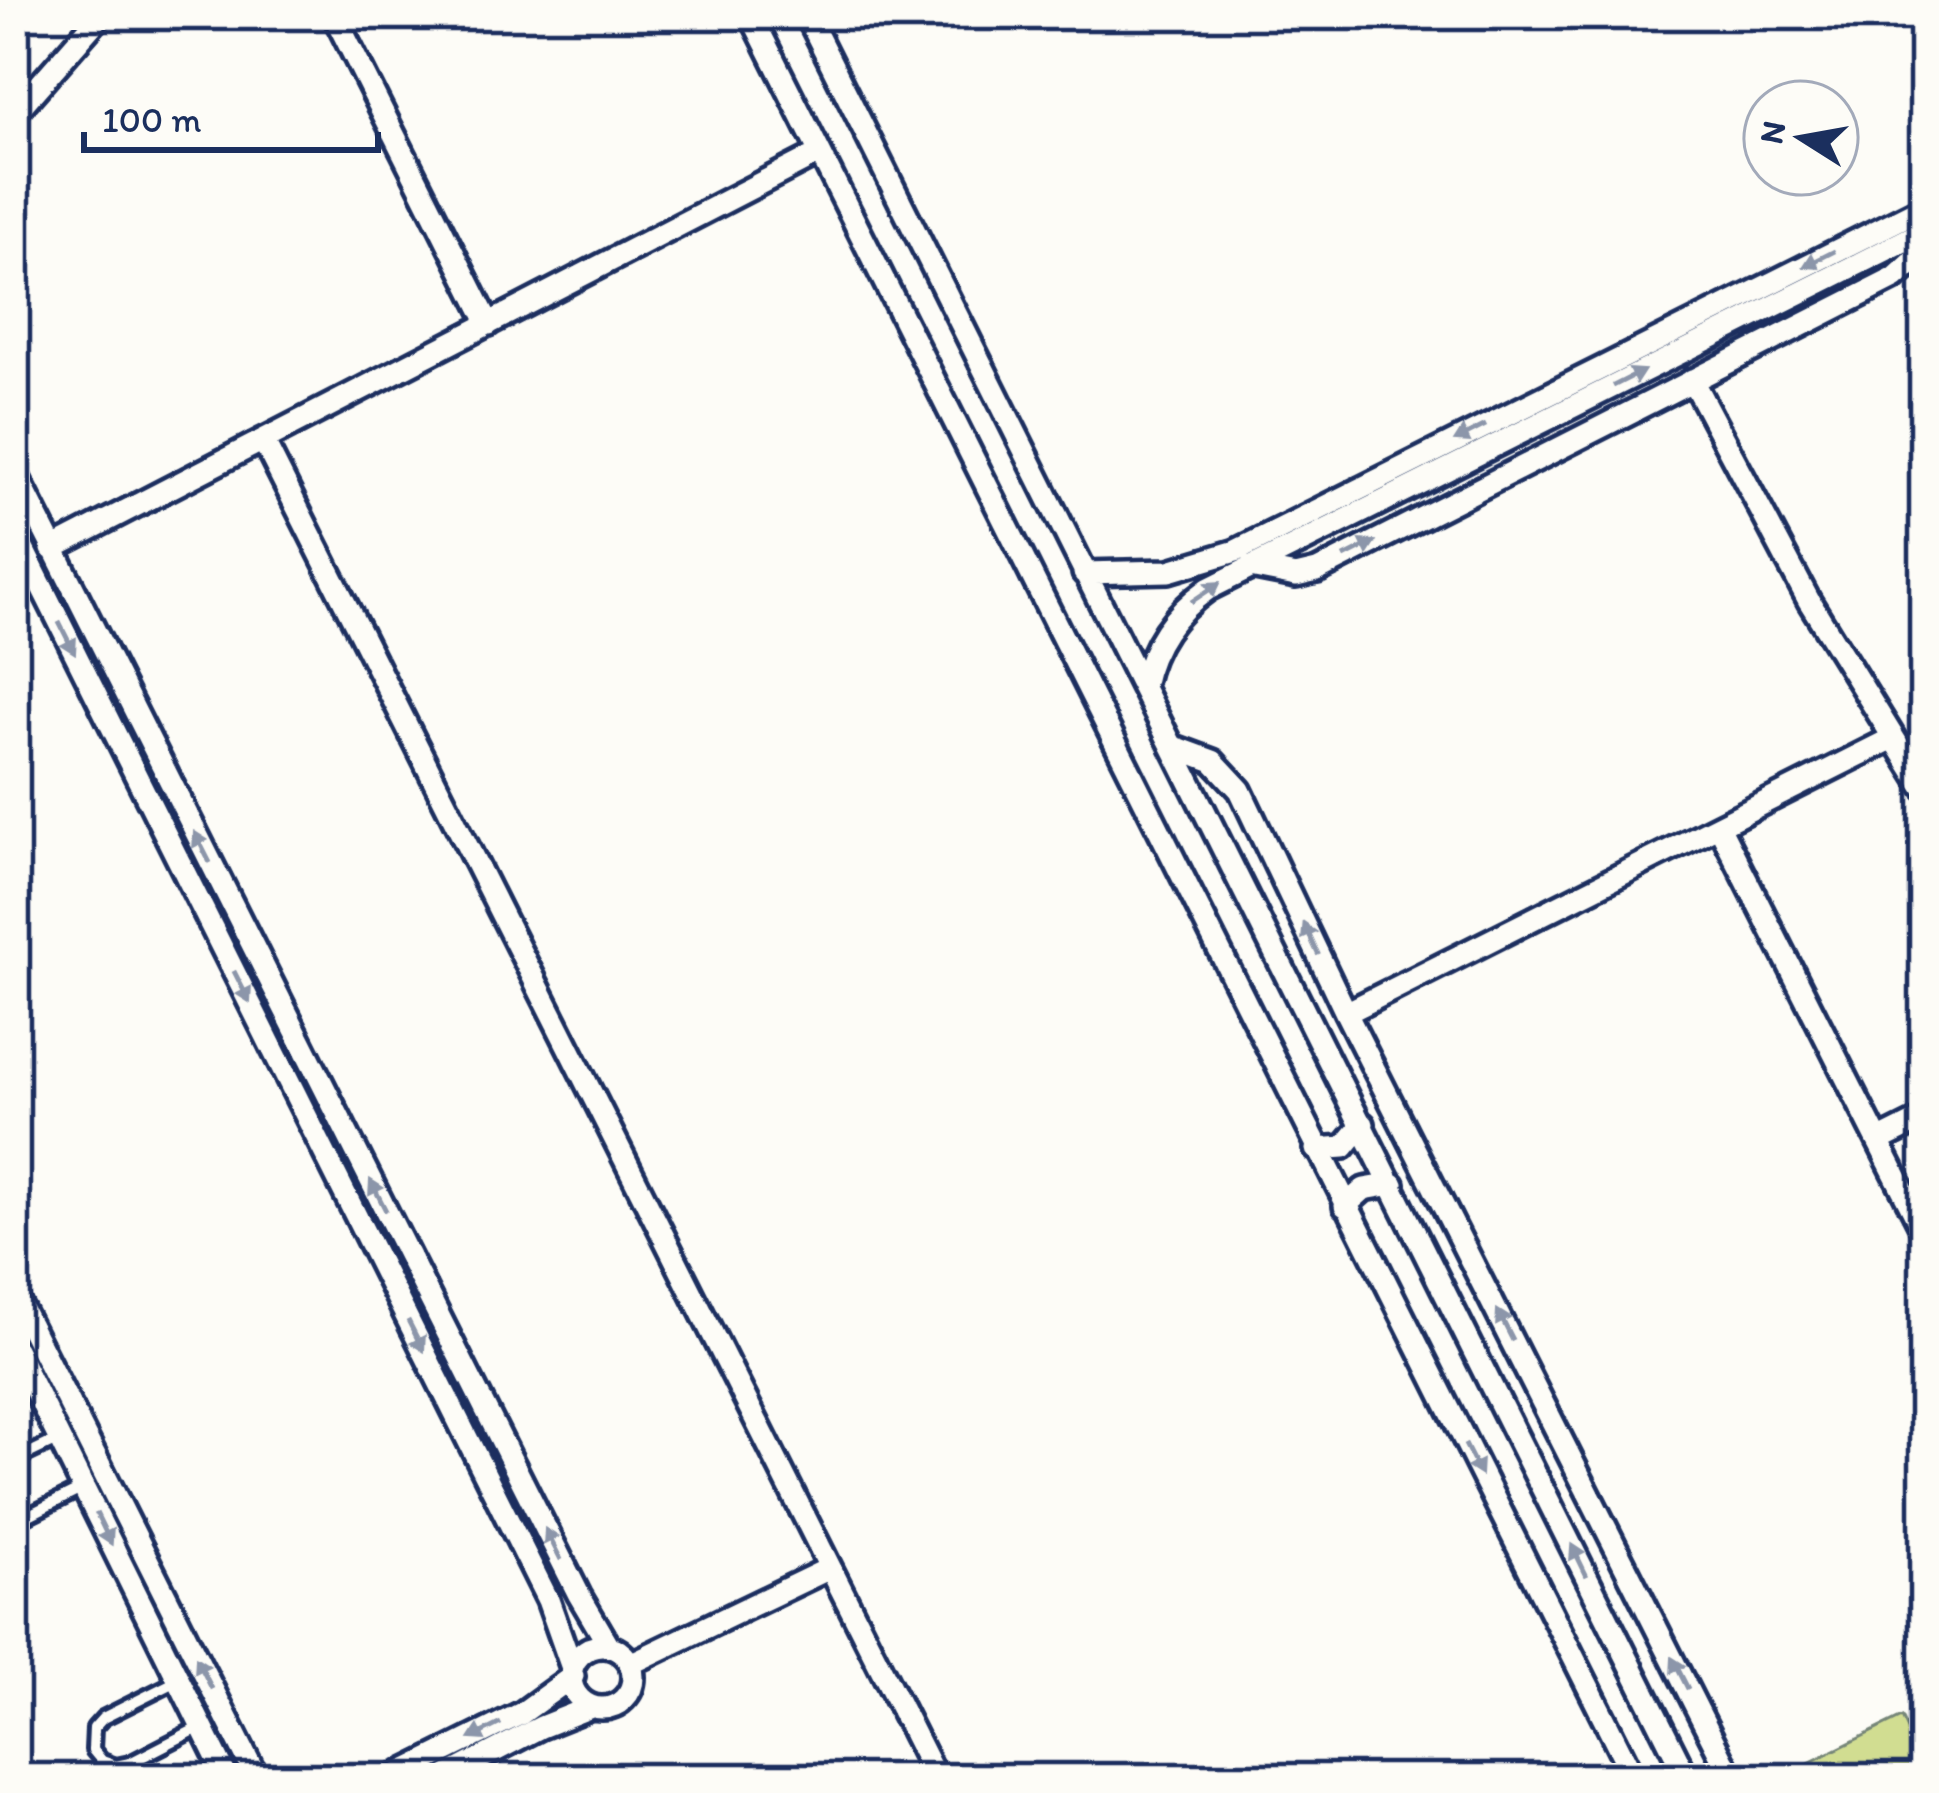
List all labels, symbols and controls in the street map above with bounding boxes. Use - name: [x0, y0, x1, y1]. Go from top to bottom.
- scale bar: [84, 78, 378, 152]
- north arrow: [1741, 78, 1861, 198]
- text: 100 m: [102, 98, 201, 141]
- text: N: [1751, 118, 1793, 147]
- one-way arrow: [1802, 249, 1837, 269]
- one-way arrow: [1612, 368, 1646, 388]
- one-way arrow: [1453, 423, 1488, 443]
- one-way arrow: [1343, 539, 1377, 559]
- one-way arrow: [1190, 581, 1223, 603]
- one-way arrow: [57, 621, 77, 655]
- one-way arrow: [193, 830, 213, 864]
- one-way arrow: [1301, 921, 1321, 956]
- one-way arrow: [231, 970, 251, 1004]
- one-way arrow: [368, 1178, 388, 1213]
- one-way arrow: [1495, 1307, 1515, 1342]
- one-way arrow: [405, 1319, 425, 1353]
- one-way arrow: [1463, 1443, 1483, 1478]
- one-way arrow: [94, 1512, 114, 1547]
- one-way arrow: [544, 1526, 564, 1561]
- one-way arrow: [1570, 1543, 1590, 1577]
- one-way arrow: [195, 1656, 215, 1691]
- one-way arrow: [1670, 1656, 1690, 1691]
- one-way arrow: [467, 1721, 502, 1741]

